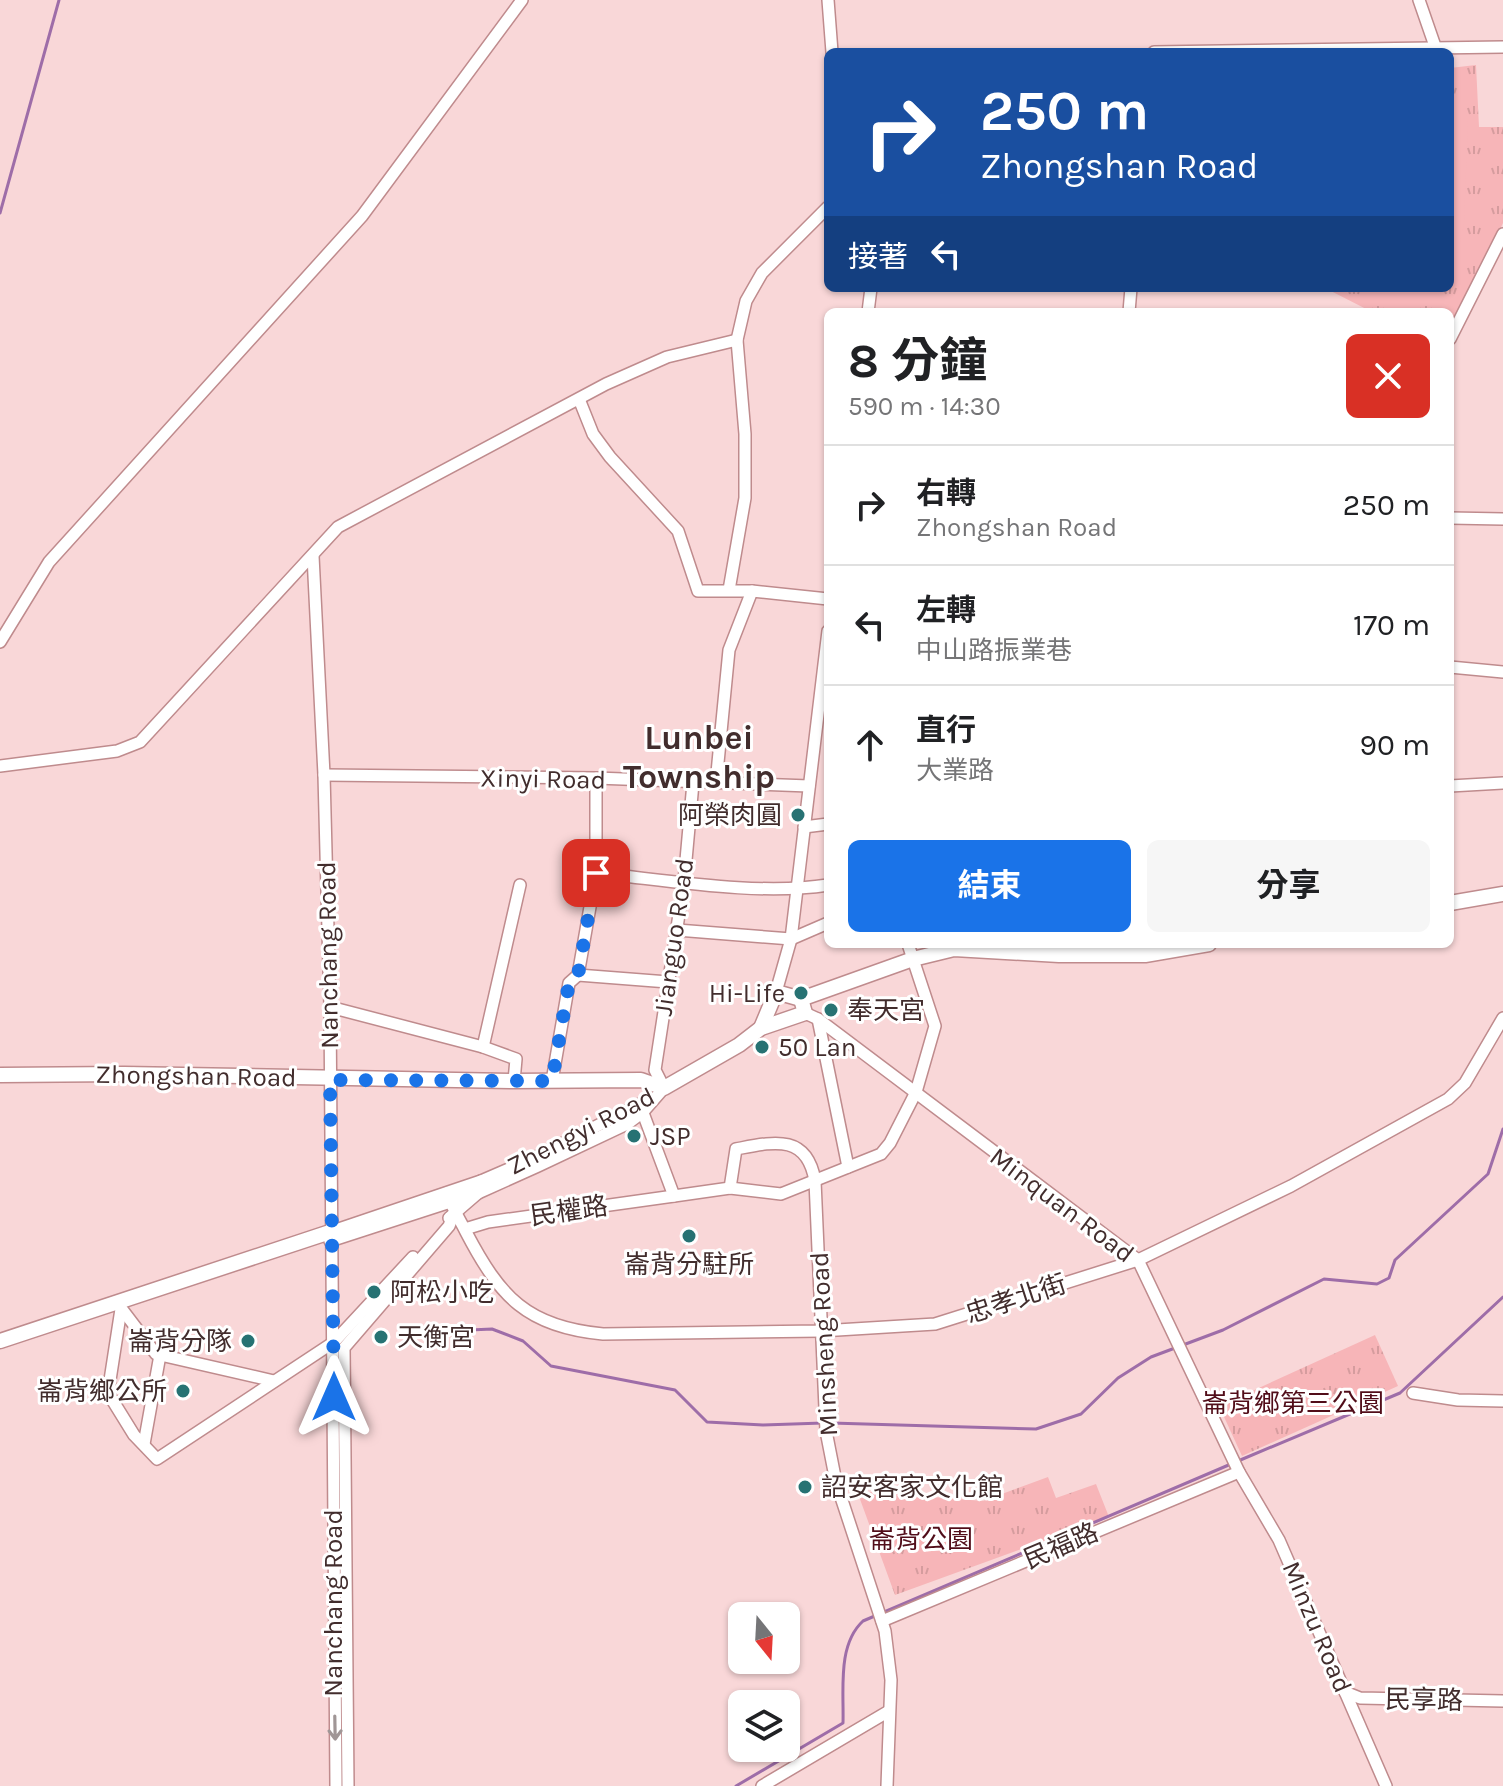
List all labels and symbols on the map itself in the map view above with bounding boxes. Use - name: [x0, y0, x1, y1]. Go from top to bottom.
- district label: Lunbei Township: [623, 718, 775, 797]
- street label: Xinyi Road: [480, 762, 606, 796]
- place label: 阿榮肉圓: [678, 800, 782, 831]
- marker: 阿榮肉圓: [789, 806, 807, 824]
- pin: [562, 839, 630, 907]
- street label: Jianguo Road: [648, 856, 700, 1018]
- street label: Nanchang Road: [311, 861, 345, 1049]
- place label: Hi-Life: [709, 978, 785, 1009]
- marker: Hi-Life: [792, 984, 810, 1002]
- place label: 奉天宮: [847, 995, 925, 1026]
- marker: 奉天宮: [822, 1001, 840, 1019]
- place label: 50 Lan: [778, 1032, 856, 1063]
- marker: 50 Lan: [753, 1038, 771, 1056]
- street label: Zhongshan Road: [95, 1059, 297, 1093]
- street label: Zhengyi Road: [502, 1081, 660, 1181]
- place label: JSP: [650, 1121, 691, 1152]
- marker: JSP: [625, 1127, 643, 1145]
- street label: Minquan Road: [984, 1141, 1140, 1269]
- street label: 民權路: [528, 1190, 610, 1232]
- marker: 崙背分駐所: [680, 1227, 698, 1245]
- place label: 崙背分駐所: [624, 1249, 754, 1280]
- street label: Minsheng Road: [804, 1251, 844, 1437]
- street label: 忠孝北街: [962, 1268, 1070, 1330]
- place label: 阿松小吃: [390, 1277, 494, 1308]
- marker: 阿松小吃: [365, 1283, 383, 1301]
- place label: 天衡宮: [397, 1322, 475, 1353]
- place label: 崙背分隊: [128, 1326, 232, 1357]
- marker: 天衡宮: [372, 1328, 390, 1346]
- marker: 崙背分隊: [239, 1332, 257, 1350]
- position arrow: [292, 1355, 376, 1439]
- place label: 崙背鄉公所: [37, 1376, 167, 1407]
- marker: 崙背鄉公所: [174, 1382, 192, 1400]
- park label: 崙背鄉第三公園: [1202, 1388, 1384, 1419]
- place label: 詔安客家文化館: [821, 1472, 1003, 1503]
- marker: 詔安客家文化館: [796, 1478, 814, 1496]
- street label: Nanchang Road: [318, 1509, 349, 1697]
- street label: 民福路: [1019, 1516, 1103, 1576]
- park label: 崙背公園: [869, 1524, 973, 1555]
- street label: Minzu Road: [1275, 1557, 1359, 1697]
- north arrow: [728, 1602, 800, 1674]
- street label: 民享路: [1385, 1684, 1463, 1716]
- one-way arrow: [327, 1714, 342, 1741]

